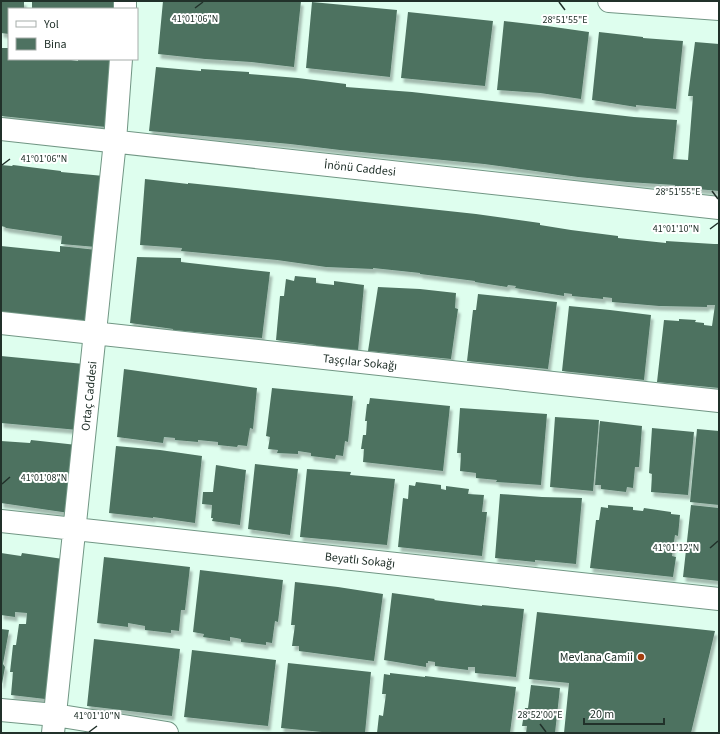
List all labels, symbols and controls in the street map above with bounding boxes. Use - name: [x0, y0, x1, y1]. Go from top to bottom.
- legend: [8, 8, 138, 60]
- text: 41°01'06"N: [172, 12, 218, 26]
- text: 28°51'55"E: [542, 13, 588, 27]
- text: Yol: [43, 16, 59, 33]
- text: Bina: [44, 36, 67, 53]
- text: 41°01'06"N: [21, 152, 67, 166]
- street label: İnönü Caddesi: [323, 156, 397, 181]
- text: 28°51'55"E: [655, 185, 701, 199]
- text: 41°01'10"N: [653, 222, 699, 236]
- street label: Taşçılar Sokağı: [322, 350, 398, 375]
- street label: Ortaç Caddesi: [77, 360, 102, 432]
- text: 41°01'08"N: [21, 471, 67, 485]
- text: 41°01'12"N: [653, 541, 699, 555]
- street label: Beyatlı Sokağı: [324, 548, 396, 573]
- place label: Mevlana Camii: [560, 649, 633, 666]
- marker: Mevlana Camii: [636, 652, 646, 662]
- scale bar: [584, 700, 664, 726]
- text: 20 m: [590, 706, 614, 723]
- text: 28°52'00"E: [517, 708, 563, 722]
- text: 41°01'10"N: [74, 709, 120, 723]

